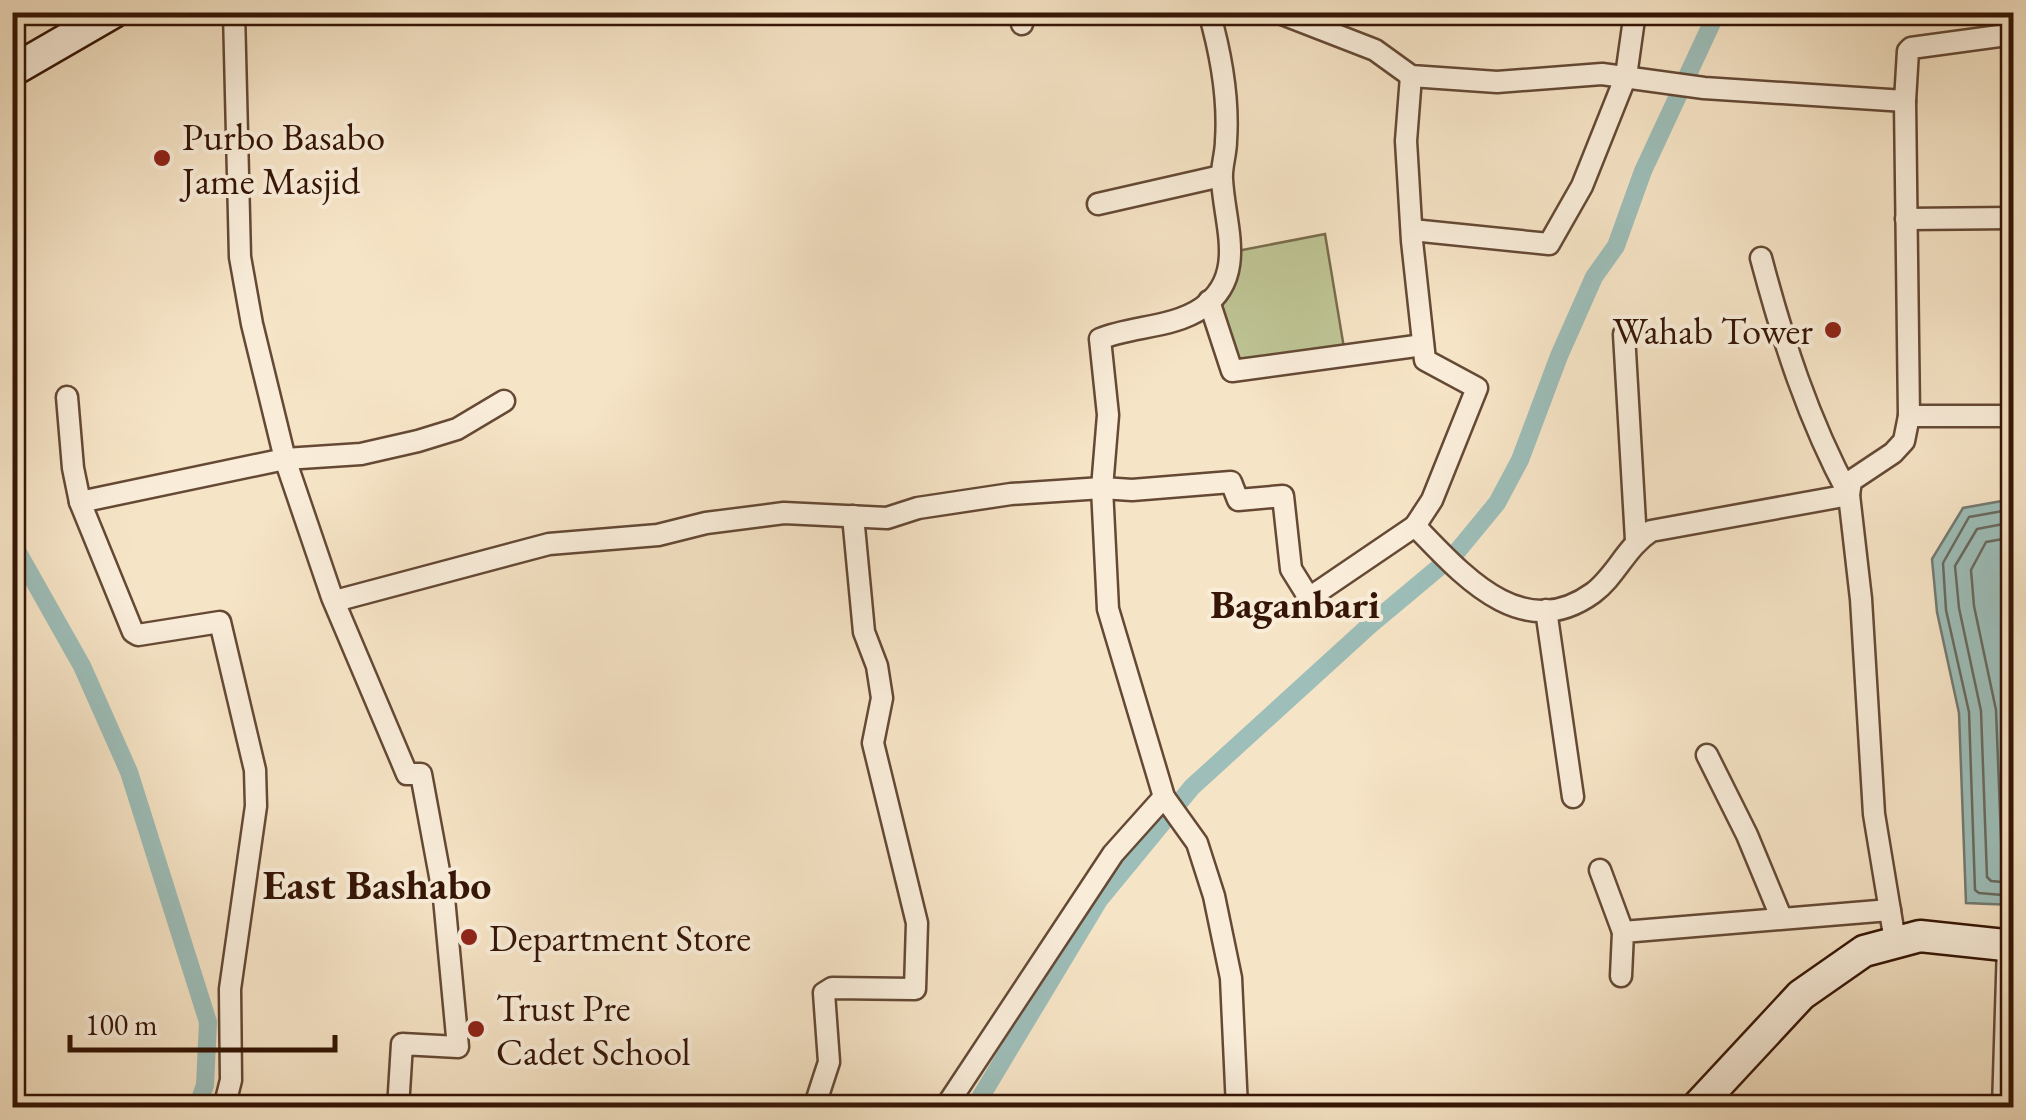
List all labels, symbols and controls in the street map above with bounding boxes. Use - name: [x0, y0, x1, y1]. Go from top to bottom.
- place label: Purbo Basabo Jame Masjid: [179, 112, 385, 205]
- marker: Purbo Basabo Jame Masjid: [151, 147, 173, 169]
- place label: Wahab Tower: [1613, 306, 1813, 355]
- marker: Wahab Tower: [1822, 319, 1844, 341]
- district label: Baganbari: [1210, 578, 1380, 630]
- district label: East Bashabo: [263, 857, 491, 912]
- place label: Department Store: [489, 913, 751, 962]
- marker: Department Store: [458, 926, 480, 948]
- place label: Trust Pre Cadet School: [496, 983, 691, 1076]
- scale bar: [70, 990, 335, 1052]
- text: 100 m: [85, 1005, 158, 1044]
- marker: Trust Pre Cadet School: [465, 1018, 487, 1040]

